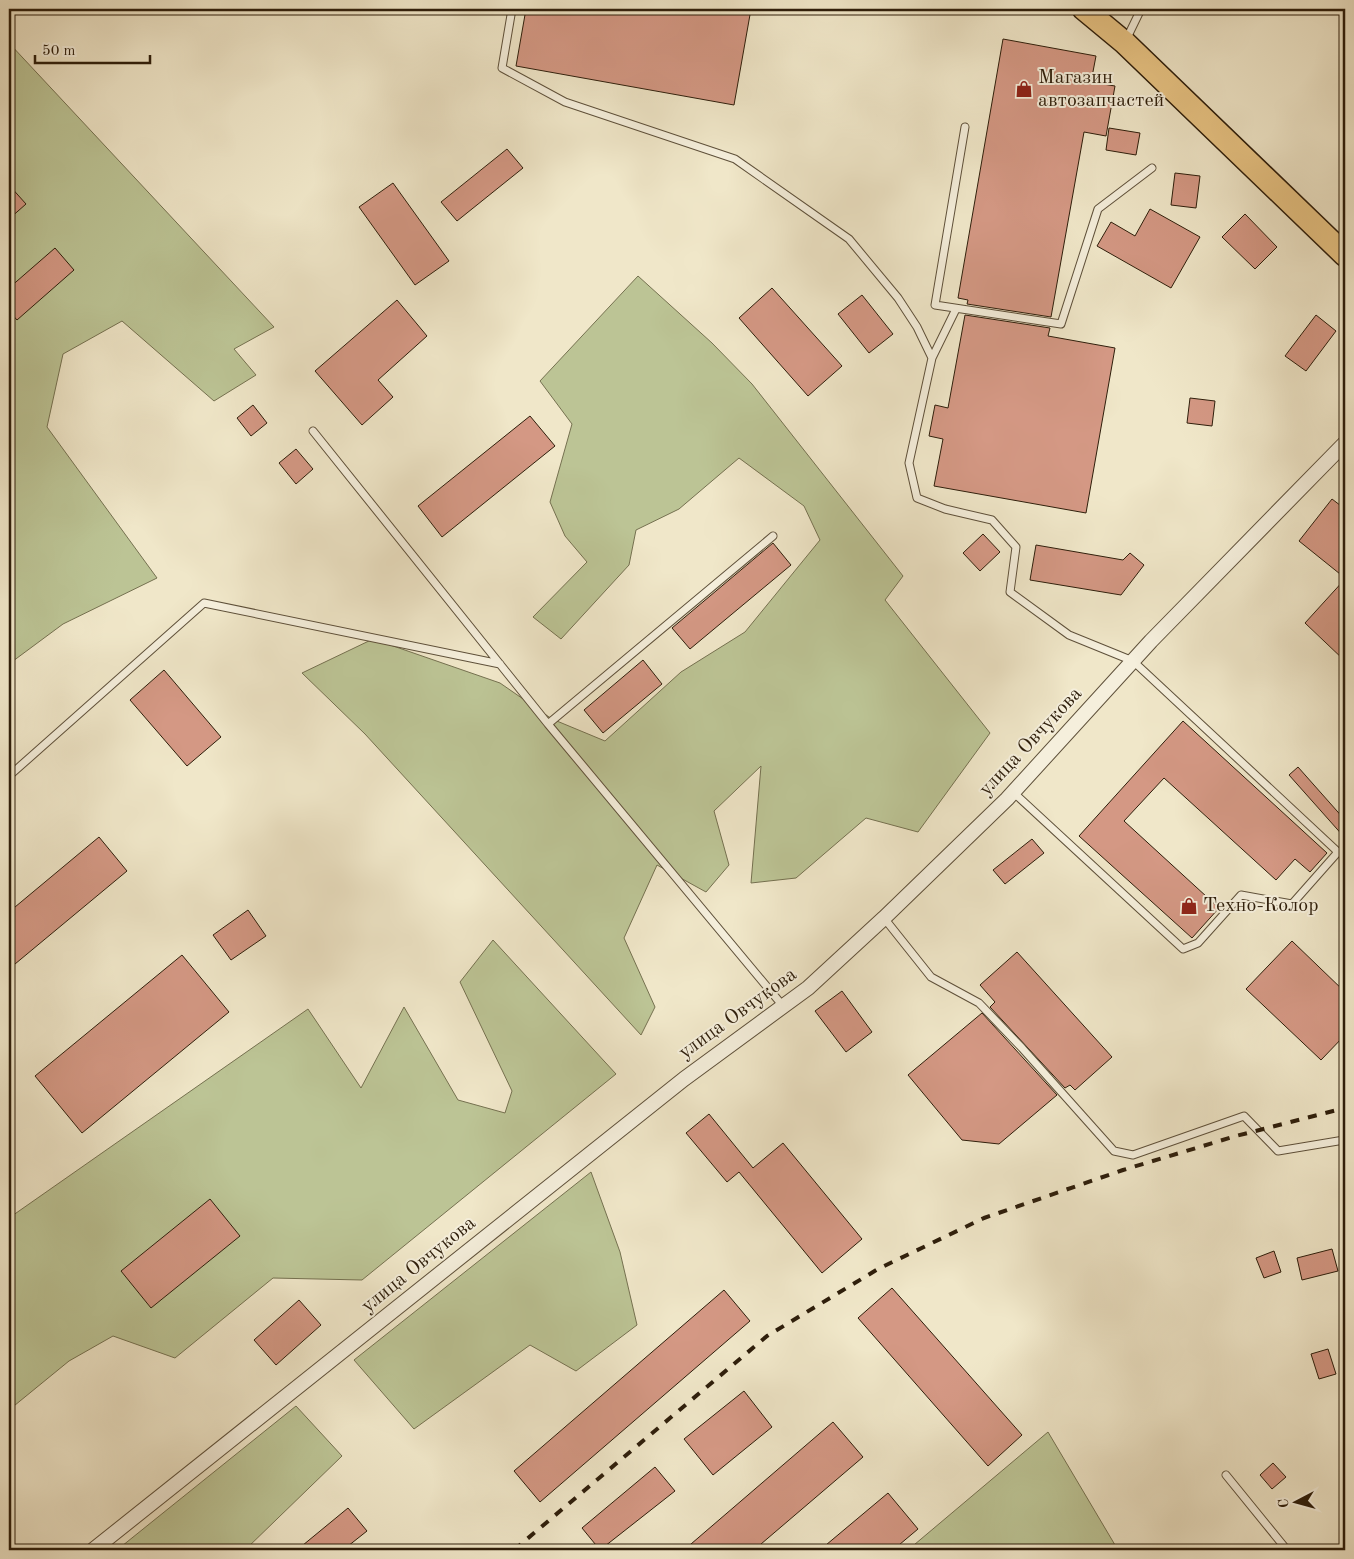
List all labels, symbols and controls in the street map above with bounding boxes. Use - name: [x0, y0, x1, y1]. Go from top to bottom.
- scale bar: [35, 32, 150, 64]
- text: 50 m: [42, 44, 76, 59]
- place label: Магазин автозапчастей: [1038, 68, 1164, 111]
- shop icon: Магазин автозапчастей: [1014, 79, 1034, 99]
- street label: улица Овчукова: [976, 684, 1086, 800]
- shop icon: Техно-Колор: [1179, 896, 1199, 916]
- place label: Техно-Колор: [1203, 896, 1319, 916]
- street label: улица Овчукова: [675, 965, 801, 1063]
- street label: улица Овчукова: [358, 1213, 480, 1317]
- north arrow: [1272, 1476, 1322, 1526]
- text: С: [1277, 1498, 1292, 1509]

